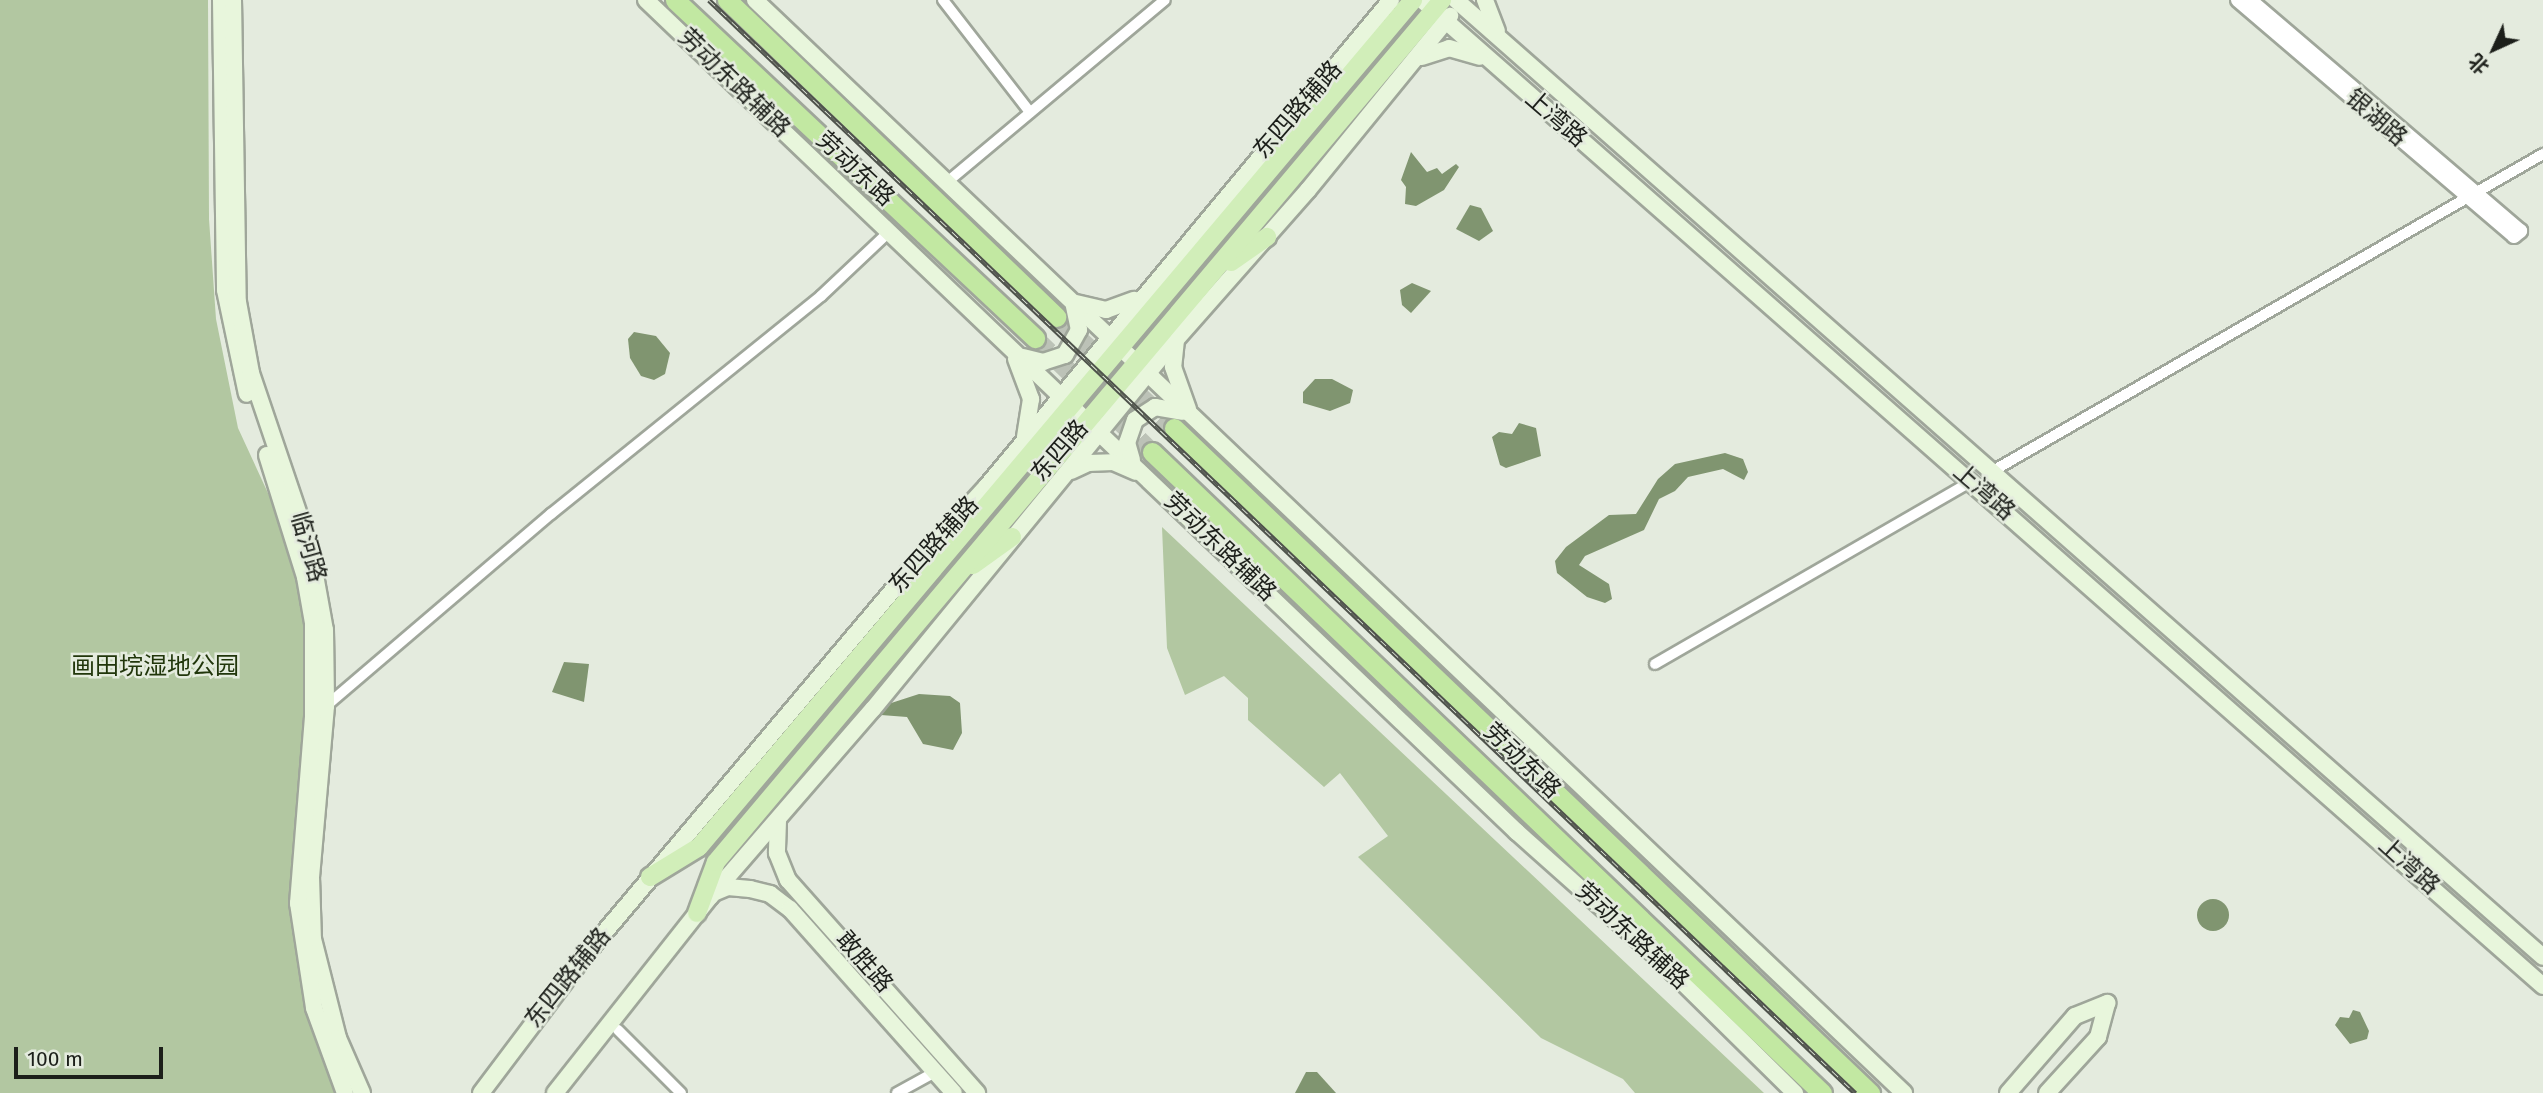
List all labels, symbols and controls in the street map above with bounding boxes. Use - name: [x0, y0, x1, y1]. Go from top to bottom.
- north arrow: [2459, 14, 2529, 84]
- street label: 劳动东路辅路: [672, 23, 796, 143]
- text: 北: [2464, 49, 2494, 79]
- street label: 东四路辅路: [1248, 55, 1348, 165]
- street label: 银湖路: [2339, 84, 2413, 152]
- street label: 上湾路: [1519, 85, 1593, 153]
- street label: 劳动东路: [810, 126, 900, 212]
- street label: 东四路: [1026, 414, 1094, 488]
- street label: 上湾路: [1947, 458, 2021, 526]
- street label: 劳动东路辅路: [1158, 487, 1282, 607]
- street label: 东四路辅路: [883, 491, 985, 599]
- street label: 临河路: [284, 508, 332, 586]
- park label: 画田垸湿地公园: [71, 653, 239, 681]
- street label: 劳动东路: [1477, 717, 1567, 805]
- street label: 上湾路: [2373, 831, 2445, 901]
- street label: 劳动东路辅路: [1570, 876, 1694, 996]
- street label: 东四路辅路: [519, 922, 617, 1034]
- street label: 敢胜路: [830, 925, 898, 999]
- scale bar: [18, 1034, 166, 1078]
- text: 100 m: [27, 1046, 83, 1072]

